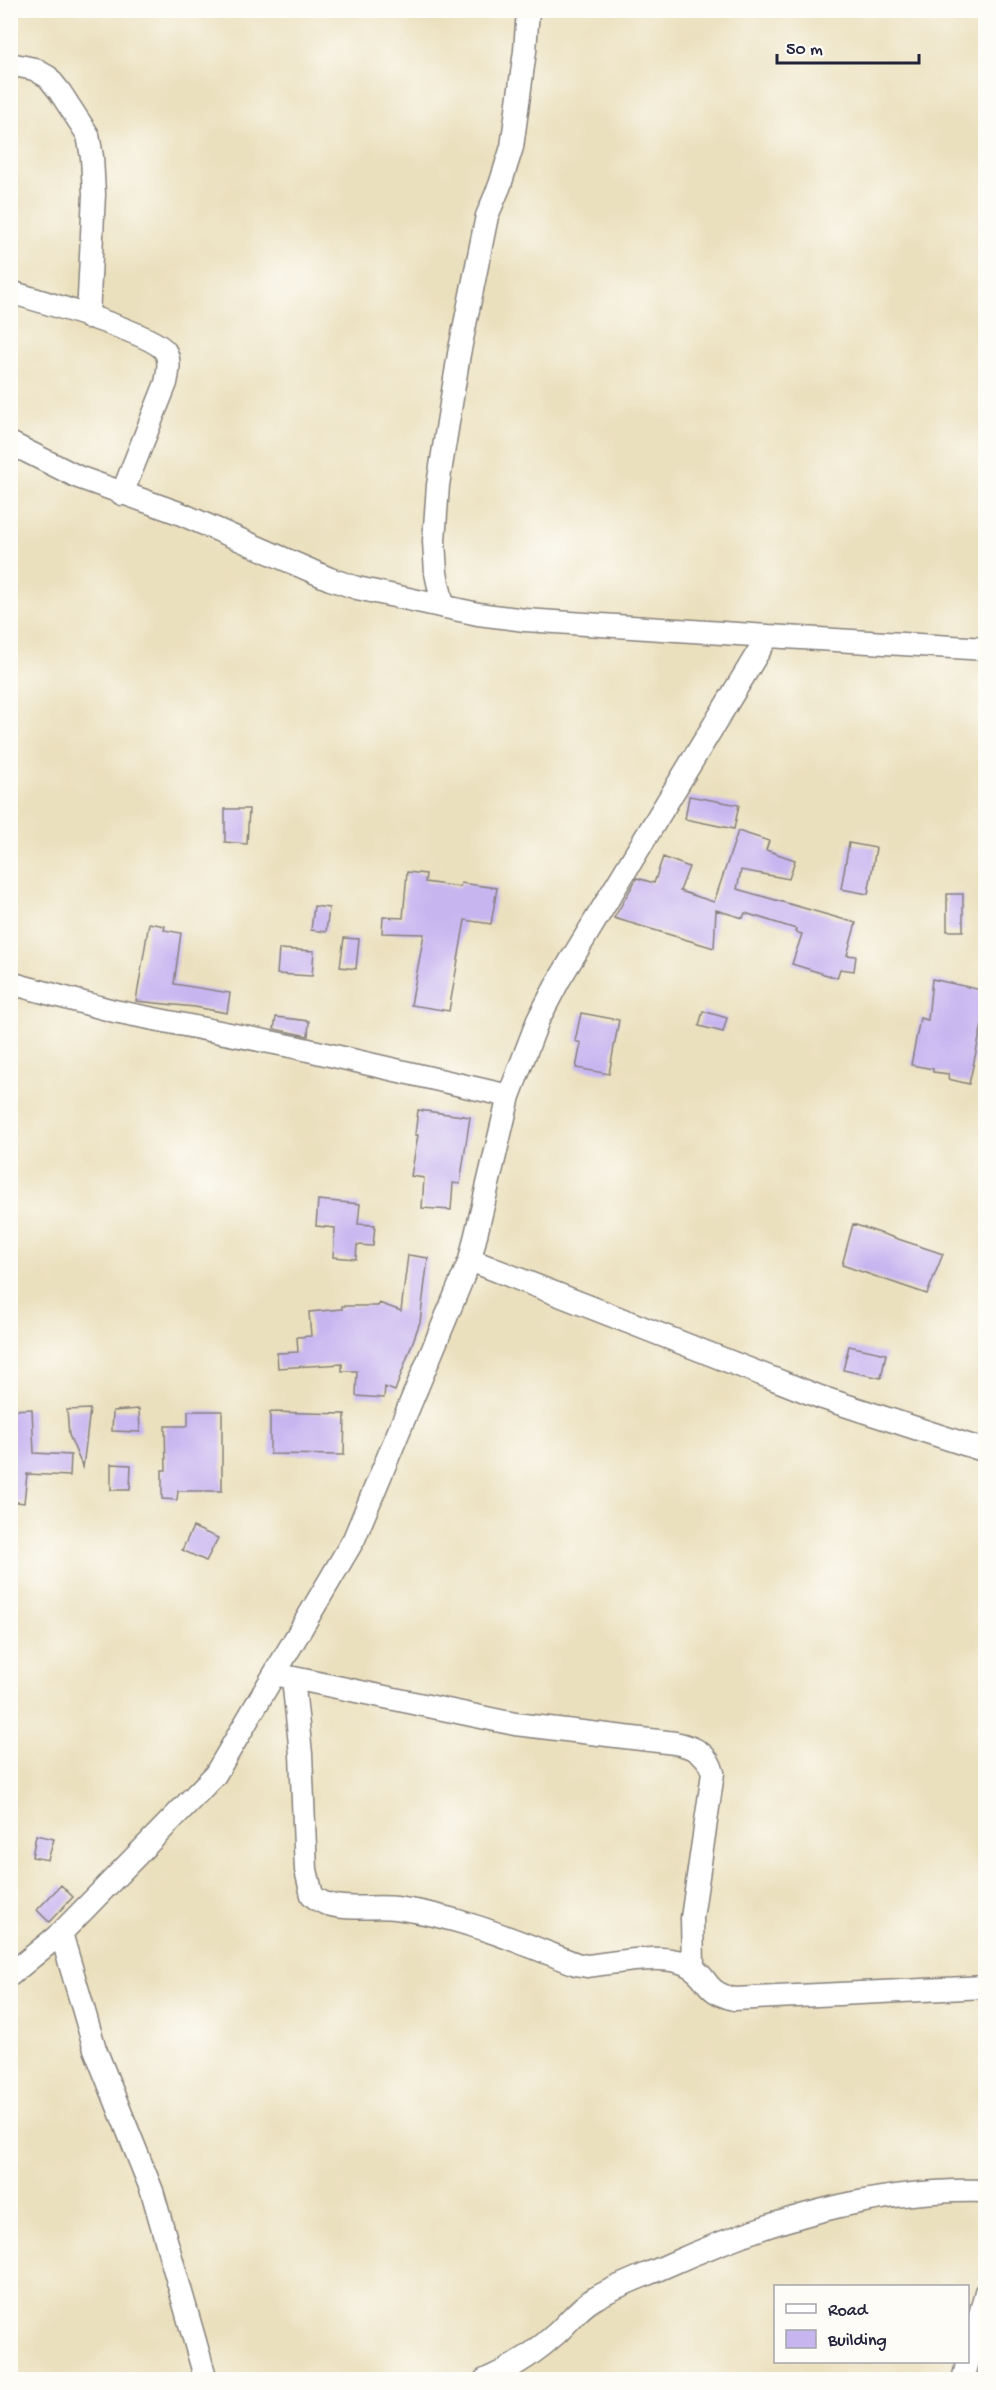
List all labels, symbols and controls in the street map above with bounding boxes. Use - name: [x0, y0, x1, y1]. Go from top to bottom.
- scale bar: [777, 27, 920, 65]
- text: 50 m: [786, 40, 823, 61]
- legend: [774, 2285, 969, 2363]
- text: Road: [828, 2301, 869, 2322]
- text: Building: [827, 2331, 887, 2352]

